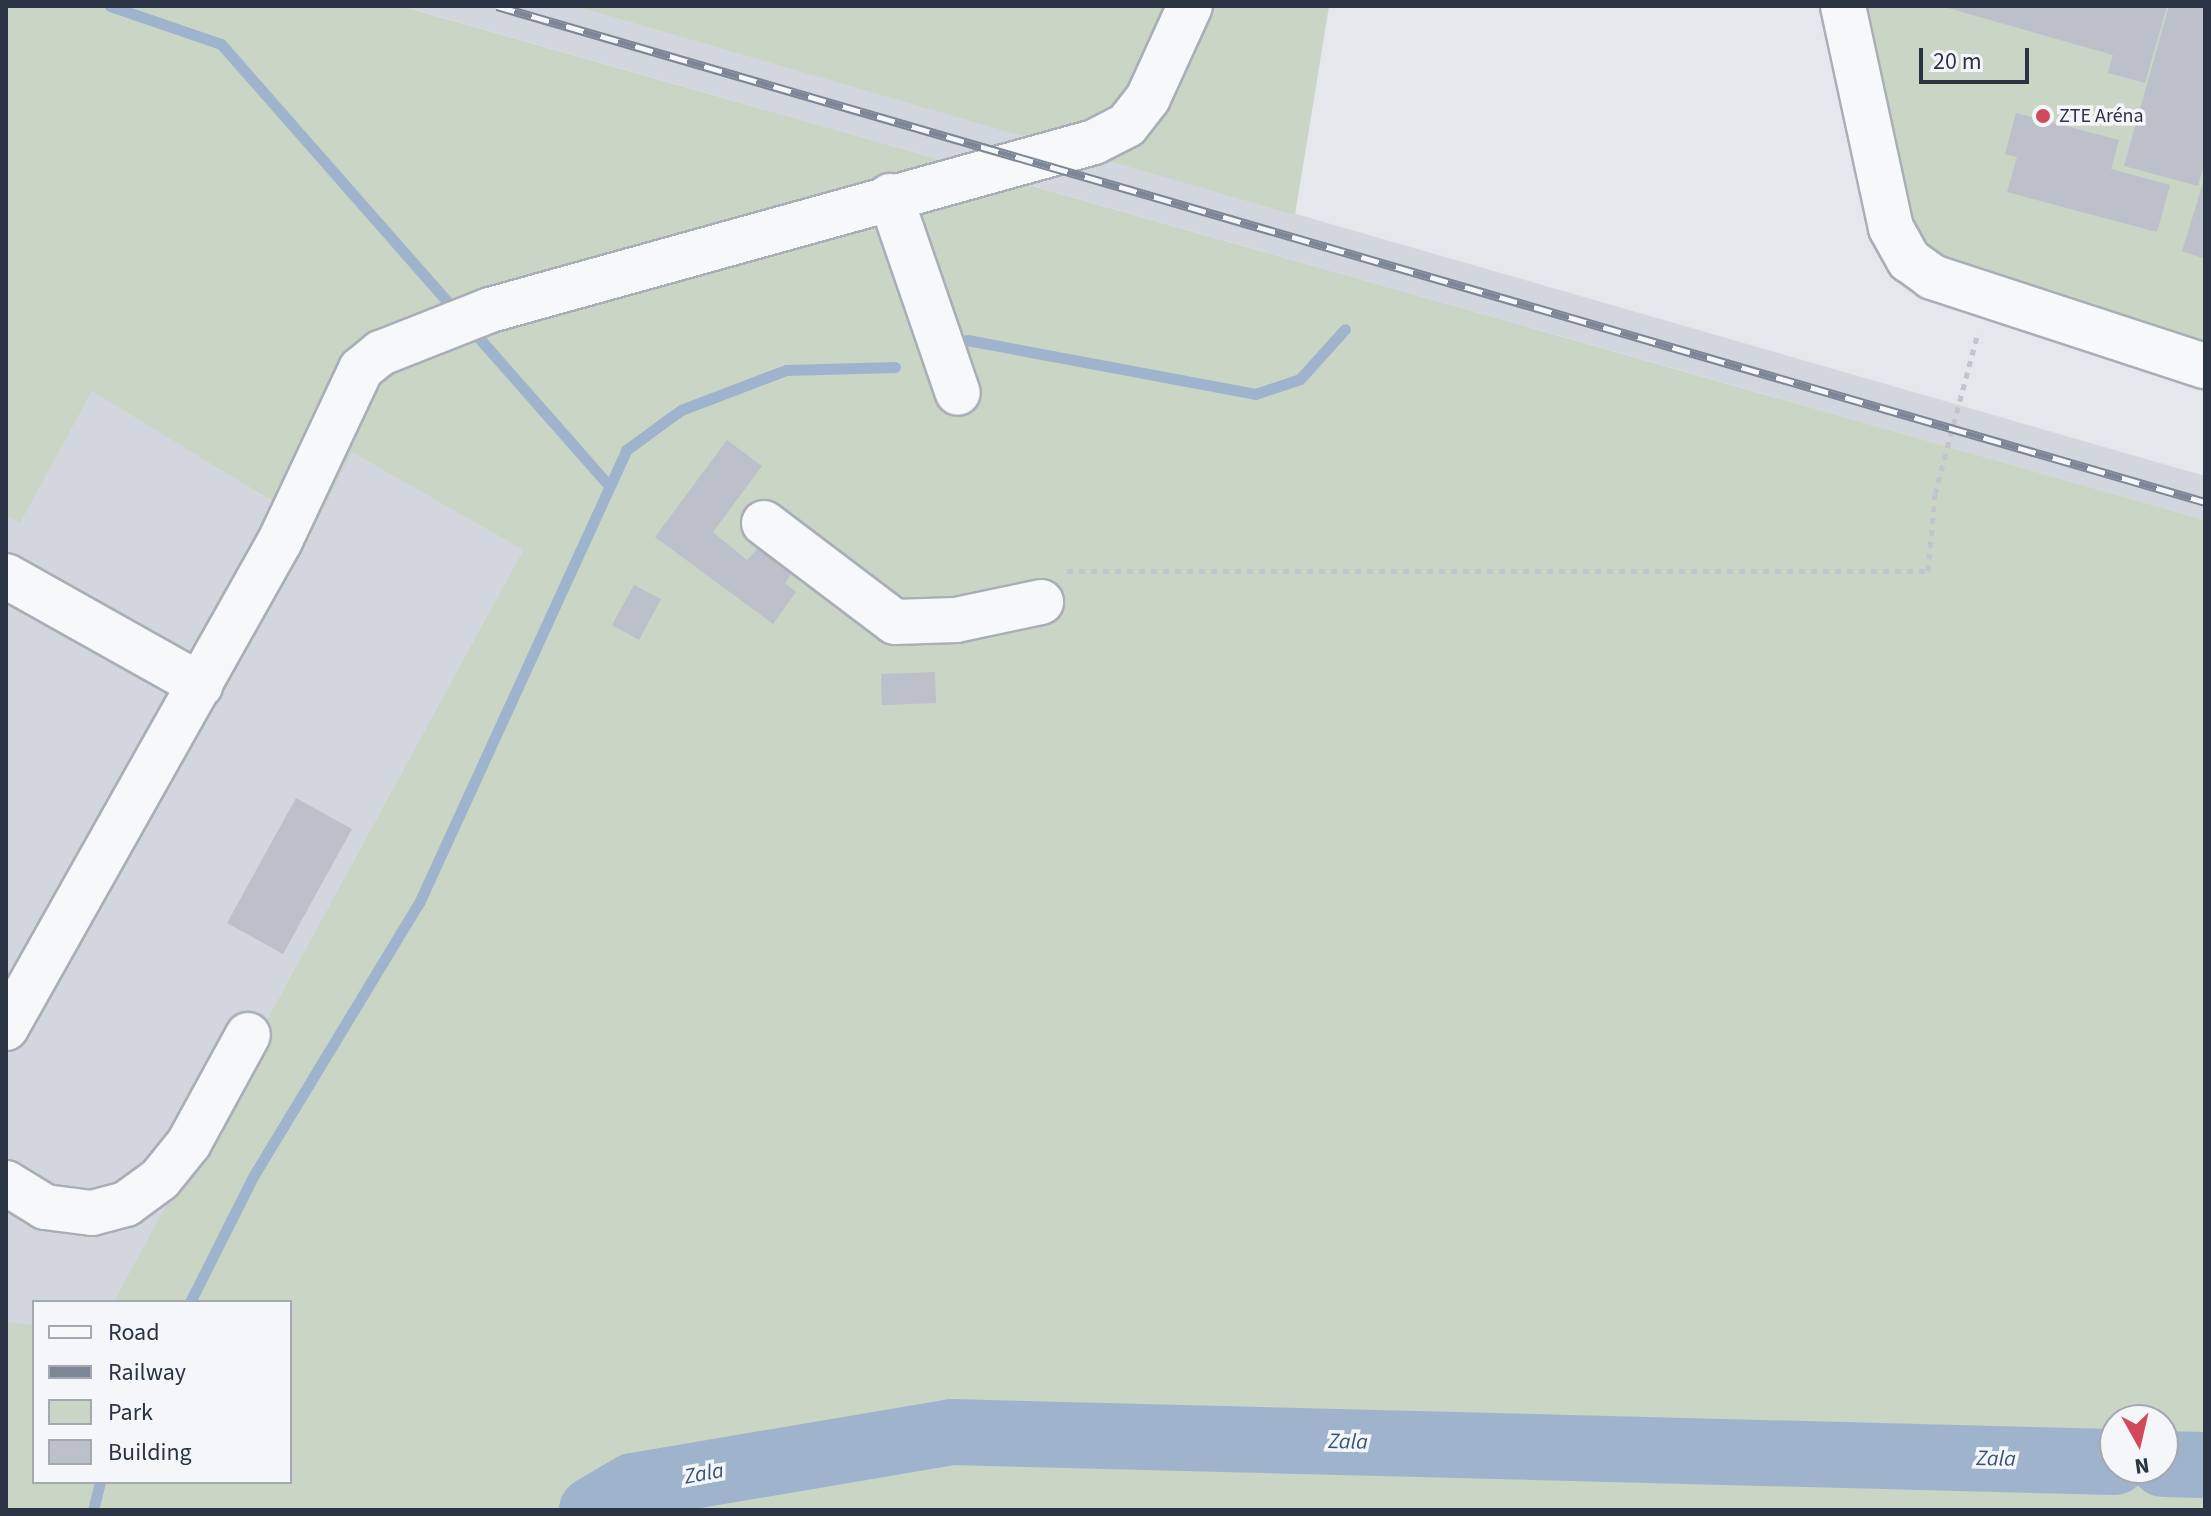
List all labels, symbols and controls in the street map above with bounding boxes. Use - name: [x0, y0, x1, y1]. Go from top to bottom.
- scale bar: [1923, 32, 2033, 82]
- text: 20 m: [1933, 44, 1982, 79]
- place label: ZTE Aréna: [2059, 104, 2144, 128]
- marker: ZTE Aréna: [2034, 107, 2052, 125]
- legend: [32, 1300, 292, 1484]
- text: Road: [108, 1315, 160, 1350]
- text: Railway: [108, 1355, 186, 1390]
- text: Park: [108, 1395, 153, 1430]
- north arrow: [2099, 1404, 2179, 1484]
- water label: Zala: [1328, 1428, 1368, 1456]
- text: Building: [108, 1435, 192, 1470]
- water label: Zala: [1976, 1445, 2016, 1473]
- text: N: [2133, 1449, 2152, 1483]
- water label: Zala: [682, 1458, 726, 1490]

